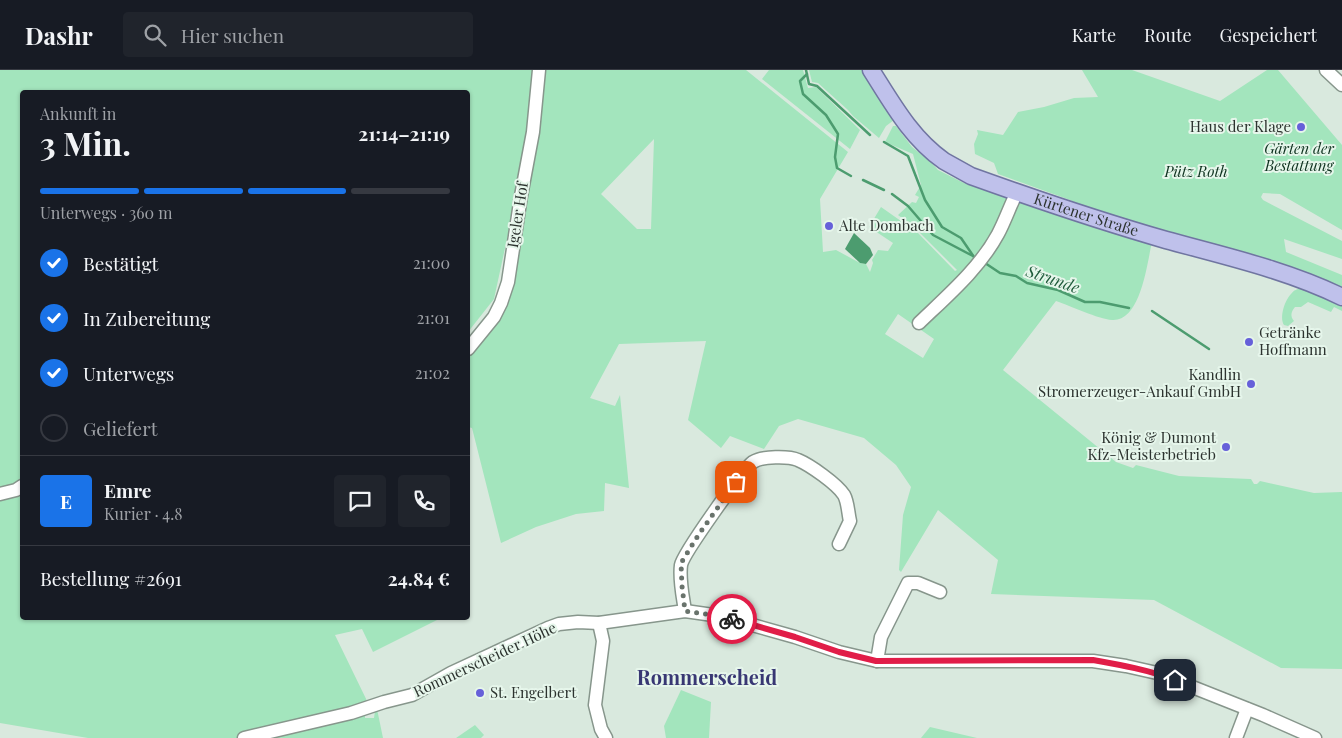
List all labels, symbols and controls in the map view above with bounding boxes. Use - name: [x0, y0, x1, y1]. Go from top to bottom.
- search box: [123, 12, 473, 57]
- text: Dashr: [25, 19, 93, 51]
- icon: search: [141, 21, 169, 49]
- text: Hier suchen: [181, 22, 284, 48]
- text: Karte: [1072, 23, 1116, 47]
- text: Route: [1144, 23, 1192, 47]
- text: Gespeichert: [1220, 23, 1317, 47]
- text: Ankunft in: [40, 103, 116, 124]
- place label: Haus der Klage: [1190, 116, 1291, 136]
- text: 21:14–21:19: [358, 120, 450, 146]
- text: 3 Min.: [40, 121, 131, 164]
- marker: Haus der Klage: [1295, 121, 1307, 133]
- park label: Gärten der Bestattung: [1264, 138, 1335, 175]
- park label: Pütz Roth: [1163, 161, 1228, 181]
- street label: Igeler Hof: [502, 179, 532, 249]
- street label: Kürtener Straße: [1031, 188, 1141, 240]
- text: Unterwegs · 360 m: [40, 202, 172, 223]
- place label: Alte Dombach: [838, 215, 934, 235]
- marker: Alte Dombach: [823, 220, 835, 232]
- icon: check: [40, 249, 68, 277]
- text: Bestätigt: [83, 250, 158, 276]
- text: 21:00: [413, 252, 450, 273]
- water label: Strunde: [1023, 259, 1083, 297]
- icon: check: [40, 304, 68, 332]
- text: In Zubereitung: [83, 305, 210, 331]
- text: 21:01: [417, 307, 450, 328]
- place label: Getränke Hoffmann: [1259, 322, 1327, 359]
- marker: Getränke Hoffmann: [1243, 336, 1255, 348]
- icon: check: [40, 359, 68, 387]
- text: Unterwegs: [83, 360, 174, 386]
- text: 21:02: [415, 362, 450, 383]
- place label: Kandlin Stromerzeuger-Ankauf GmbH: [1038, 364, 1241, 401]
- marker: Kandlin Stromerzeuger-Ankauf GmbH: [1245, 378, 1257, 390]
- text: Geliefert: [83, 415, 157, 441]
- place label: König & Dumont Kfz-Meisterbetrieb: [1088, 427, 1217, 464]
- marker: König & Dumont Kfz-Meisterbetrieb: [1220, 441, 1232, 453]
- pin: [715, 461, 757, 503]
- icon: bag: [722, 468, 750, 496]
- button: chat: [334, 475, 386, 527]
- button: phone: [398, 475, 450, 527]
- text: Emre: [104, 477, 151, 503]
- text: E: [60, 488, 72, 514]
- text: Kurier · 4.8: [104, 503, 183, 524]
- text: Bestellung #2691: [40, 565, 182, 591]
- text: 24.84 €: [388, 565, 450, 591]
- courier: [707, 594, 757, 644]
- icon: bike: [718, 605, 746, 633]
- street label: Rommerscheider Höhe: [410, 617, 559, 701]
- pin: [1154, 659, 1196, 701]
- district label: Rommerscheid: [637, 663, 777, 690]
- icon: home: [1161, 666, 1189, 694]
- place label: St. Engelbert: [490, 682, 577, 702]
- marker: St. Engelbert: [474, 687, 486, 699]

